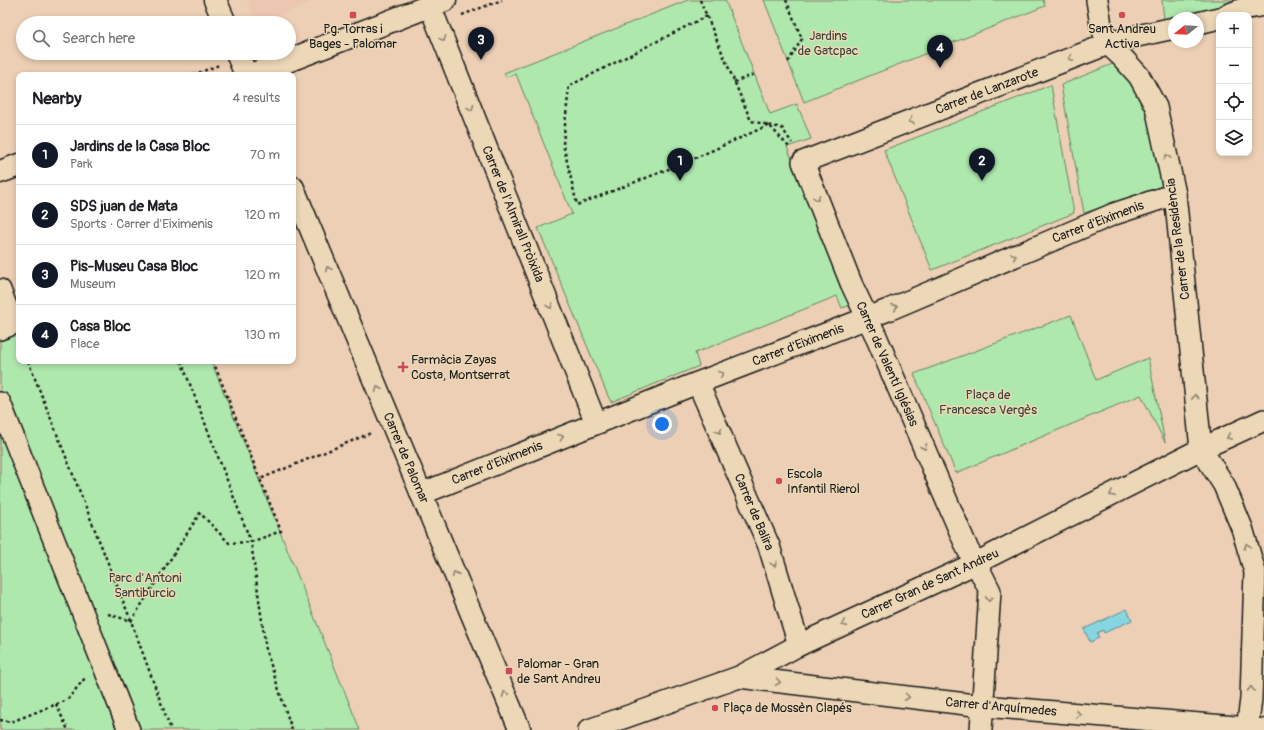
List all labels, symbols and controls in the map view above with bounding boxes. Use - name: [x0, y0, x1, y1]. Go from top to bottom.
- marker: Pg. Torras i Bages - Palomar: [348, 10, 358, 20]
- marker: Sant Andreu Activa: [1117, 10, 1127, 20]
- north arrow: [1168, 12, 1204, 48]
- map controls: [1216, 12, 1252, 156]
- button: +: [1216, 12, 1252, 48]
- search box: [16, 16, 296, 60]
- place label: Pg. Torras i Bages - Palomar: [309, 21, 397, 52]
- place label: Sant Andreu Activa: [1088, 21, 1156, 52]
- icon: search: [30, 27, 52, 49]
- pin: 3: [468, 27, 494, 60]
- park label: Jardins de Gatcpac: [798, 28, 859, 59]
- text: Search here: [62, 29, 135, 48]
- one-way arrow: [439, 35, 447, 42]
- pin: 4: [927, 35, 953, 68]
- button: −: [1216, 48, 1252, 84]
- one-way arrow: [1068, 53, 1075, 61]
- street label: Carrer de Lanzarote: [933, 64, 1041, 118]
- button: locate: [1216, 84, 1252, 120]
- text: Nearby: [32, 88, 81, 109]
- text: 4 results: [233, 90, 280, 106]
- one-way arrow: [466, 104, 474, 111]
- one-way arrow: [908, 116, 915, 124]
- button: layers: [1216, 120, 1252, 156]
- text: Jardins de la Casa Bloc: [70, 137, 210, 156]
- street label: Carrer de l'Almirall Pròixida: [478, 143, 548, 285]
- text: 1: [42, 147, 48, 163]
- text: 70 m: [250, 147, 280, 163]
- pin: 1: [667, 148, 693, 181]
- pin: 2: [969, 148, 995, 181]
- one-way arrow: [1163, 153, 1171, 160]
- text: Park: [70, 156, 93, 172]
- street label: Carrer de la Residència: [1163, 177, 1193, 301]
- one-way arrow: [813, 195, 821, 202]
- text: SDS juan de Mata: [70, 197, 178, 216]
- street label: Carrer d'Eiximenis: [1050, 197, 1146, 247]
- text: 2: [41, 207, 49, 223]
- text: 120 m: [244, 207, 280, 223]
- text: Sports · Carrer d'Eiximenis: [70, 216, 213, 232]
- one-way arrow: [1011, 253, 1018, 261]
- text: Pis-Museu Casa Bloc: [70, 257, 198, 276]
- one-way arrow: [324, 266, 332, 273]
- text: 3: [41, 267, 49, 283]
- text: 120 m: [244, 267, 280, 283]
- text: Museum: [70, 276, 116, 292]
- street label: Carrer de Valentí Iglésias: [852, 299, 922, 429]
- one-way arrow: [545, 302, 553, 310]
- one-way arrow: [890, 304, 898, 312]
- text: Casa Bloc: [70, 317, 131, 336]
- street label: Carrer d'Eiximenis: [750, 320, 846, 370]
- text: 4: [41, 327, 49, 343]
- text: 130 m: [244, 327, 280, 343]
- text: Place: [70, 336, 99, 352]
- place label: Farmàcia Zayas Costa, Montserrat: [411, 352, 511, 383]
- marker: Farmàcia Zayas Costa, Montserrat: [398, 362, 408, 372]
- one-way arrow: [718, 370, 725, 378]
- one-way arrow: [374, 386, 382, 393]
- park label: Plaça de Francesca Vergès: [939, 387, 1037, 418]
- one-way arrow: [1190, 394, 1199, 400]
- street label: Carrer de Palomar: [380, 410, 433, 506]
- your location: [652, 414, 672, 434]
- one-way arrow: [714, 427, 722, 435]
- one-way arrow: [1226, 432, 1233, 440]
- one-way arrow: [558, 434, 565, 442]
- street label: Carrer d'Eiximenis: [449, 437, 545, 489]
- one-way arrow: [919, 443, 927, 450]
- place label: Escola Infantil Rierol: [787, 466, 860, 497]
- street label: Carrer de Balira: [731, 471, 777, 553]
- marker: Escola Infantil Rierol: [774, 476, 784, 486]
- one-way arrow: [1109, 489, 1117, 497]
- one-way arrow: [1243, 543, 1252, 550]
- street label: Carrer Gran de Sant Andreu: [859, 545, 1001, 623]
- one-way arrow: [769, 560, 778, 567]
- park label: Parc d'Antoni Santiburcio: [108, 570, 182, 601]
- one-way arrow: [451, 571, 459, 578]
- one-way arrow: [985, 596, 994, 602]
- one-way arrow: [841, 619, 849, 627]
- place label: Palomar - Gran de Sant Andreu: [517, 656, 601, 687]
- marker: Palomar - Gran de Sant Andreu: [504, 666, 514, 676]
- one-way arrow: [775, 677, 781, 686]
- one-way arrow: [1247, 686, 1255, 692]
- one-way arrow: [501, 691, 509, 698]
- one-way arrow: [904, 692, 910, 701]
- street label: Carrer d'Arquímedes: [945, 694, 1058, 720]
- place label: Plaça de Mossèn Clapés: [723, 700, 852, 716]
- marker: Plaça de Mossèn Clapés: [710, 703, 720, 713]
- one-way arrow: [1075, 709, 1081, 718]

